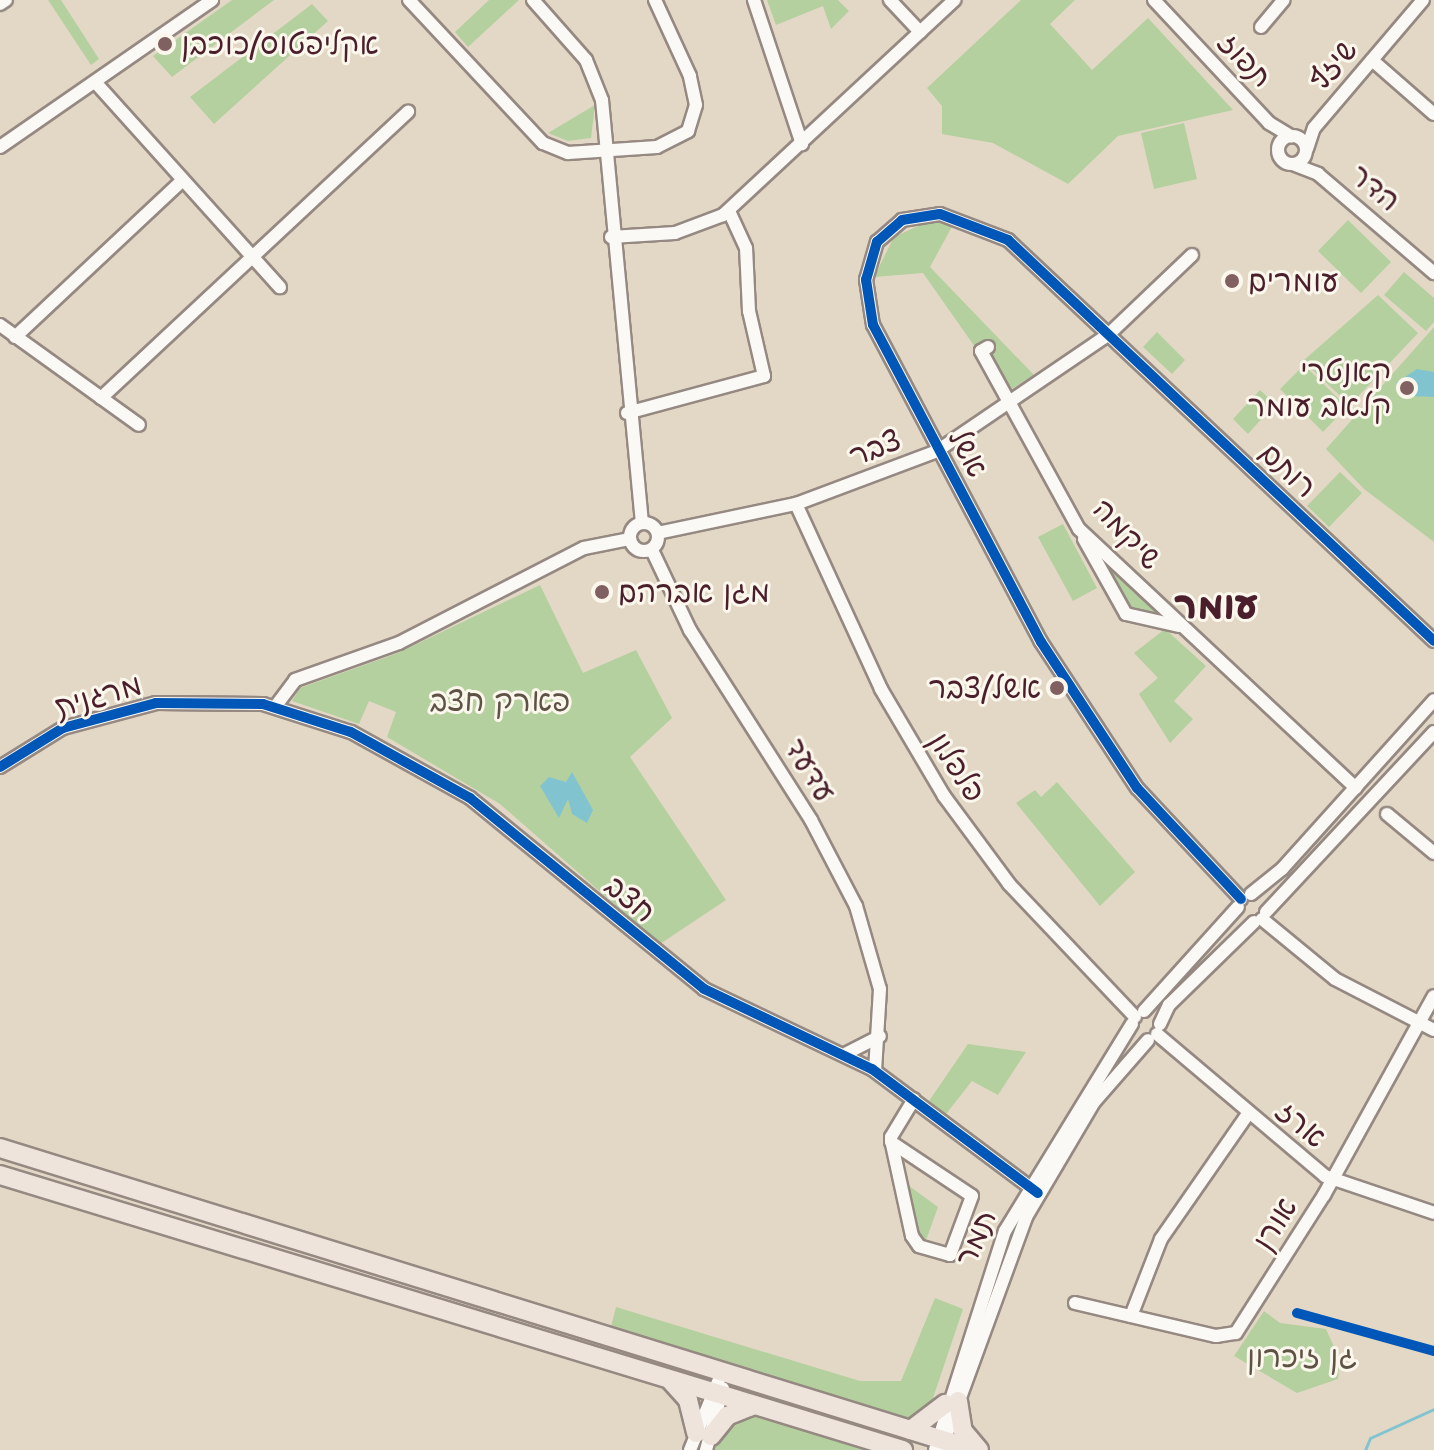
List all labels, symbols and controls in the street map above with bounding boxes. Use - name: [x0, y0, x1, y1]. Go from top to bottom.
- street label: תפוז: [1210, 25, 1280, 95]
- place label: אקליפטוס/כוכבן: [181, 26, 379, 62]
- street label: שיזף: [1301, 32, 1365, 98]
- marker: אקליפטוס/כוכבן: [156, 35, 174, 53]
- street label: הדר: [1343, 157, 1407, 219]
- place label: עומרים: [1248, 263, 1338, 299]
- marker: עומרים: [1223, 272, 1241, 290]
- place label: קאנטרי קלאב עומר: [1248, 353, 1391, 424]
- marker: קאנטרי קלאב עומר: [1398, 379, 1416, 397]
- street label: צבר: [844, 421, 906, 475]
- street label: אשל: [941, 423, 995, 483]
- street label: רותם: [1252, 435, 1324, 505]
- street label: שיקמה: [1085, 491, 1169, 577]
- place label: מגן אברהם: [618, 574, 770, 610]
- district label: עומר: [1174, 582, 1258, 628]
- marker: מגן אברהם: [593, 583, 611, 601]
- street label: מרגנית: [50, 666, 146, 726]
- place label: אשל/צבר: [929, 670, 1041, 706]
- marker: אשל/צבר: [1048, 679, 1066, 697]
- park label: פארק חצב: [430, 683, 570, 719]
- street label: פלפלון: [921, 725, 993, 809]
- street label: עדעד: [777, 732, 843, 808]
- street label: חצב: [598, 868, 662, 930]
- street label: ארז: [1269, 1093, 1333, 1155]
- street label: אורן: [1245, 1191, 1305, 1257]
- street label: תמר: [948, 1204, 1004, 1272]
- park label: גן זיכרון: [1247, 1339, 1357, 1375]

